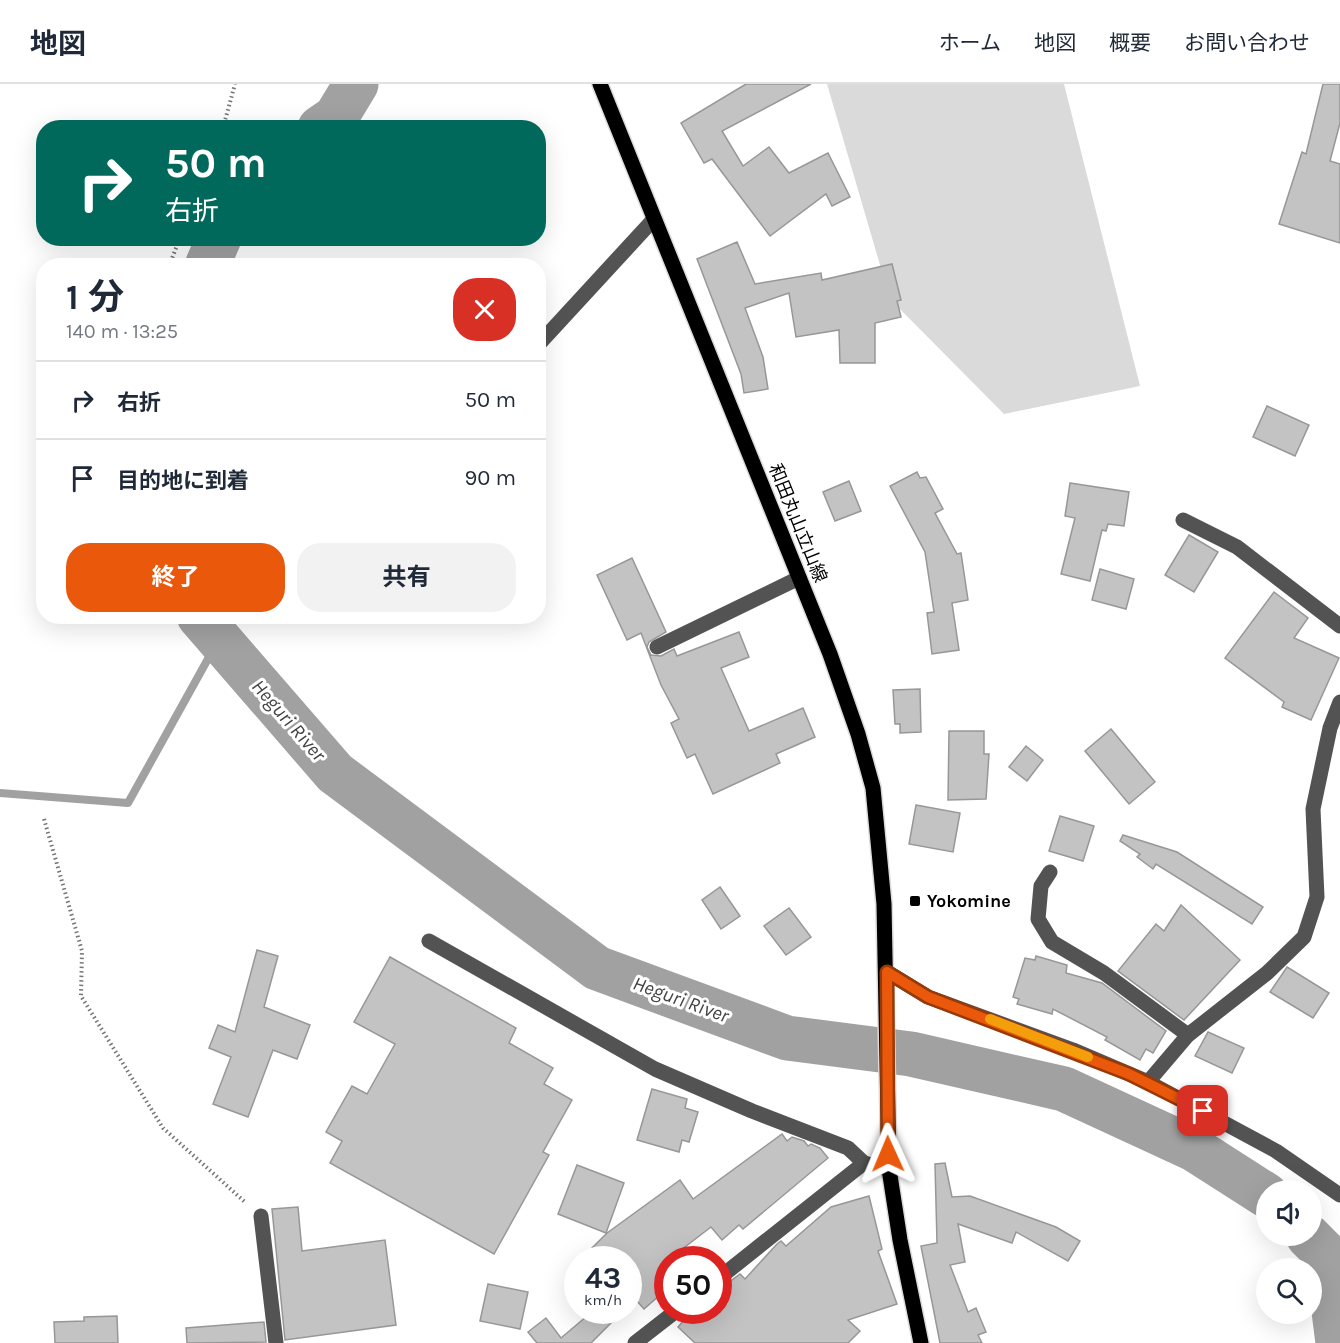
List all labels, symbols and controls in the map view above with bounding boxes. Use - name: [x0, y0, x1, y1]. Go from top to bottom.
- text: 地図: [30, 27, 86, 60]
- text: ホーム: [939, 31, 1001, 55]
- text: 地図: [1034, 31, 1076, 55]
- text: 概要: [1109, 31, 1151, 55]
- text: お問い合わせ: [1184, 31, 1310, 55]
- text: 50 m: [165, 138, 267, 188]
- icon: right: [66, 144, 144, 222]
- text: 右折: [165, 195, 219, 227]
- text: 1 分: [66, 276, 124, 318]
- button: close: [453, 278, 516, 341]
- text: 140 m · 13:25: [66, 320, 178, 343]
- icon: right: [66, 384, 99, 417]
- text: 50 m: [465, 387, 516, 413]
- text: 右折: [117, 390, 161, 416]
- street label: 和田丸山立山線: [764, 460, 832, 586]
- icon: arrive: [66, 462, 99, 495]
- text: 90 m: [464, 465, 516, 491]
- text: 目的地に到着: [117, 468, 249, 494]
- button: 終了: [66, 543, 285, 612]
- button: 共有: [297, 543, 516, 612]
- water label: Heguri River: [247, 675, 331, 767]
- place label: Yokomine: [927, 890, 1011, 912]
- marker: Yokomine: [908, 894, 922, 908]
- water label: Heguri River: [630, 971, 733, 1028]
- pin: [1177, 1085, 1228, 1136]
- icon: arrive: [1186, 1094, 1219, 1127]
- position arrow: [856, 1122, 920, 1186]
- map controls: [1256, 1180, 1322, 1324]
- button: sound: [1256, 1180, 1322, 1246]
- speed limit sign: 50: [654, 1246, 732, 1324]
- button: search: [1256, 1258, 1322, 1324]
- text: 43: [585, 1260, 621, 1296]
- text: km/h: [584, 1291, 622, 1309]

